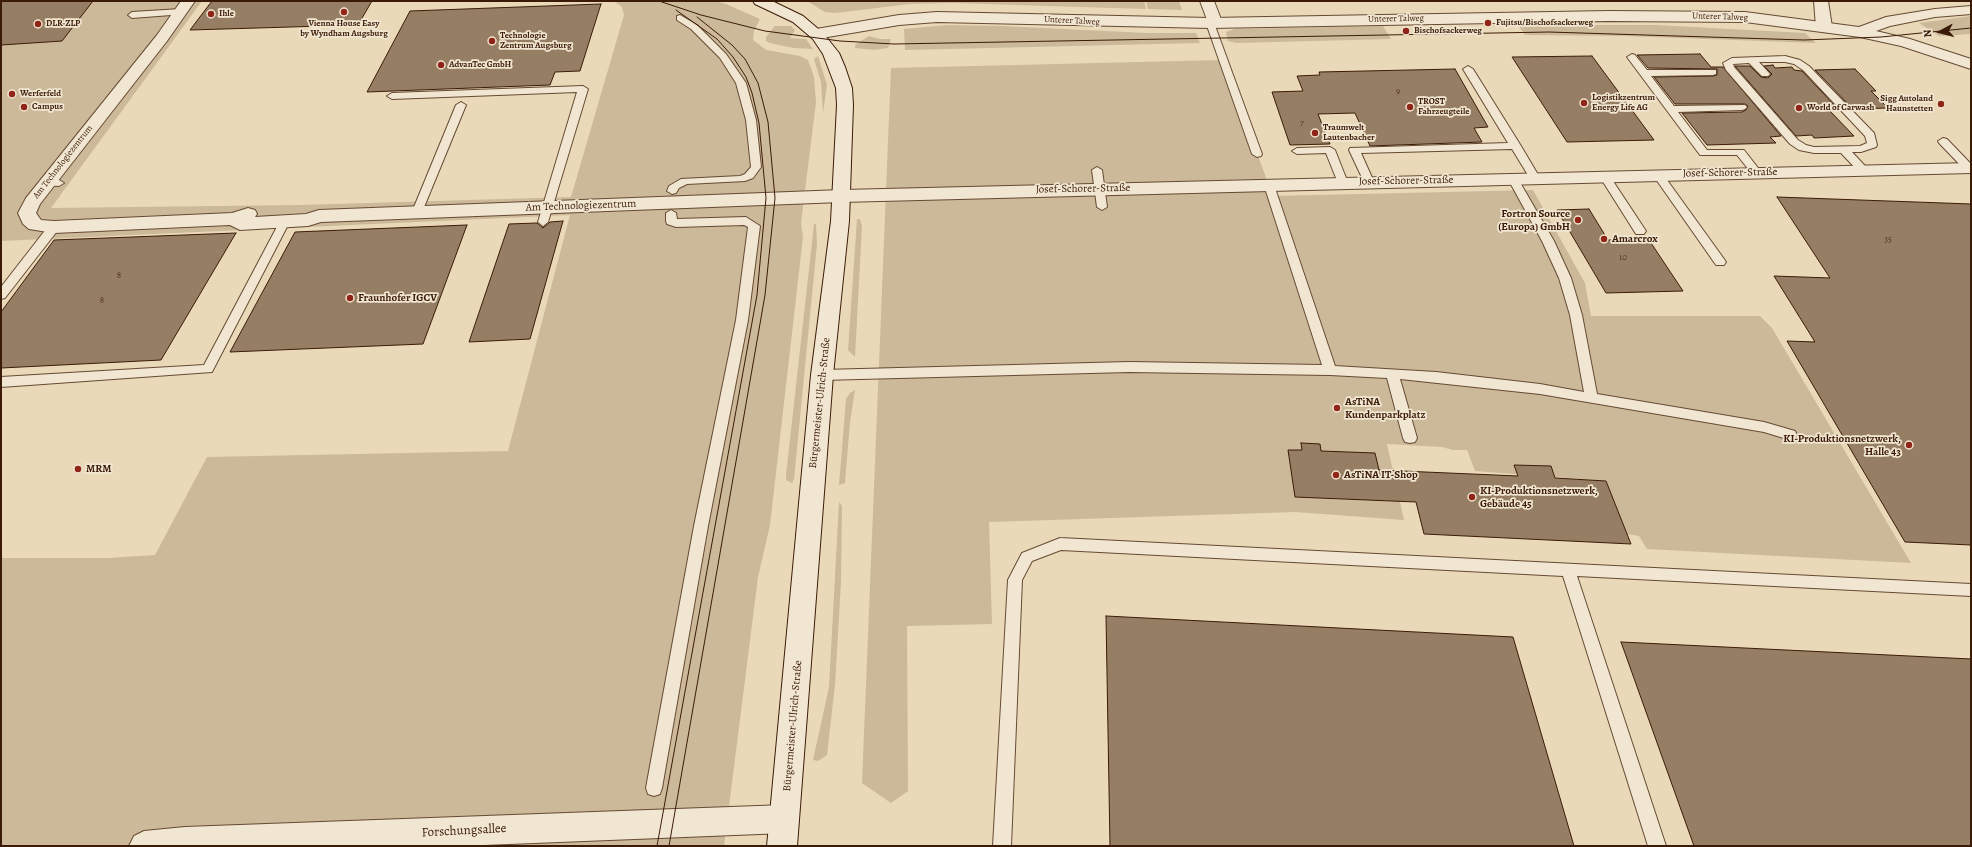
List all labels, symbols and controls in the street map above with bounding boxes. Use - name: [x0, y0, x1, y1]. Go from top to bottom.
- marker: Vienna House Easy by Wyndham Augsburg: [339, 7, 349, 17]
- marker: Ihle: [206, 9, 216, 19]
- place label: Ihle: [219, 9, 234, 19]
- street label: Unterer Talweg: [1692, 11, 1748, 23]
- north arrow: [1920, 12, 1960, 52]
- street label: Unterer Talweg: [1368, 13, 1424, 25]
- street label: Unterer Talweg: [1044, 14, 1100, 28]
- marker: Fujitsu/Bischofsackerweg: [1483, 18, 1493, 28]
- place label: Fujitsu/Bischofsackerweg: [1496, 18, 1593, 28]
- marker: DLR-ZLP: [33, 19, 43, 29]
- place label: DLR-ZLP: [46, 19, 80, 29]
- place label: Vienna House Easy by Wyndham Augsburg: [300, 19, 388, 40]
- marker: Bischofsackerweg: [1401, 26, 1411, 36]
- place label: Bischofsackerweg: [1414, 26, 1482, 36]
- text: N: [1920, 29, 1936, 38]
- place label: Technologie Zentrum Augsburg: [500, 31, 571, 52]
- marker: Technologie Zentrum Augsburg: [487, 36, 497, 46]
- marker: AdvanTec GmbH: [436, 60, 446, 70]
- place label: AdvanTec GmbH: [449, 60, 511, 70]
- house number: 9: [1396, 87, 1400, 97]
- marker: Werferfeld: [7, 89, 17, 99]
- place label: Werferfeld: [20, 89, 61, 99]
- place label: Logistikzentrum Energy Life AG: [1592, 93, 1655, 114]
- place label: Sigg Autoland Haunstetten: [1880, 94, 1933, 115]
- place label: TROST Fahrzeugteile: [1418, 97, 1469, 118]
- marker: Logistikzentrum Energy Life AG: [1579, 98, 1589, 108]
- marker: Sigg Autoland Haunstetten: [1936, 99, 1946, 109]
- marker: Campus: [19, 102, 29, 112]
- place label: Campus: [32, 102, 63, 112]
- marker: TROST Fahrzeugteile: [1405, 102, 1415, 112]
- marker: World of Carwash: [1794, 103, 1804, 113]
- place label: World of Carwash: [1807, 103, 1874, 113]
- house number: 7: [1300, 118, 1304, 128]
- street label: Am Technologiezentrum: [31, 123, 95, 201]
- place label: Traumwelt Lautenbacher: [1323, 123, 1375, 144]
- marker: Traumwelt Lautenbacher: [1310, 128, 1320, 138]
- street label: Josef-Schorer-Straße: [1683, 166, 1777, 180]
- street label: Josef-Schorer-Straße: [1359, 174, 1453, 188]
- street label: Josef-Schorer-Straße: [1036, 182, 1130, 196]
- street label: Am Technologiezentrum: [526, 197, 636, 215]
- place label: Fortron Source (Europa) GmbH: [1498, 207, 1570, 233]
- marker: Fortron Source (Europa) GmbH: [1573, 215, 1583, 225]
- place label: Amarcrox: [1612, 232, 1658, 246]
- marker: Amarcrox: [1599, 234, 1609, 244]
- house number: 35: [1884, 235, 1892, 245]
- house number: 10: [1619, 253, 1627, 263]
- house number: 8: [117, 271, 121, 281]
- place label: Fraunhofer IGCV: [358, 291, 437, 305]
- marker: Fraunhofer IGCV: [345, 293, 355, 303]
- house number: 8: [100, 296, 104, 306]
- street label: Bürgermeister-Ulrich-Straße: [807, 337, 833, 469]
- place label: AsTiNA Kundenparkplatz: [1345, 395, 1425, 421]
- marker: AsTiNA Kundenparkplatz: [1332, 403, 1342, 413]
- place label: KI-Produktionsnetzwerk, Halle 43: [1783, 432, 1901, 458]
- marker: KI-Produktionsnetzwerk, Halle 43: [1904, 440, 1914, 450]
- place label: MRM: [86, 462, 112, 476]
- marker: MRM: [73, 464, 83, 474]
- place label: AsTiNA IT-Shop: [1344, 468, 1418, 482]
- marker: AsTiNA IT-Shop: [1331, 470, 1341, 480]
- place label: KI-Produktionsnetzwerk, Gebäude 45: [1480, 484, 1598, 510]
- marker: KI-Produktionsnetzwerk, Gebäude 45: [1467, 492, 1477, 502]
- street label: Bürgermeister-Ulrich-Straße: [781, 660, 805, 792]
- street label: Forschungsallee: [421, 821, 507, 841]

